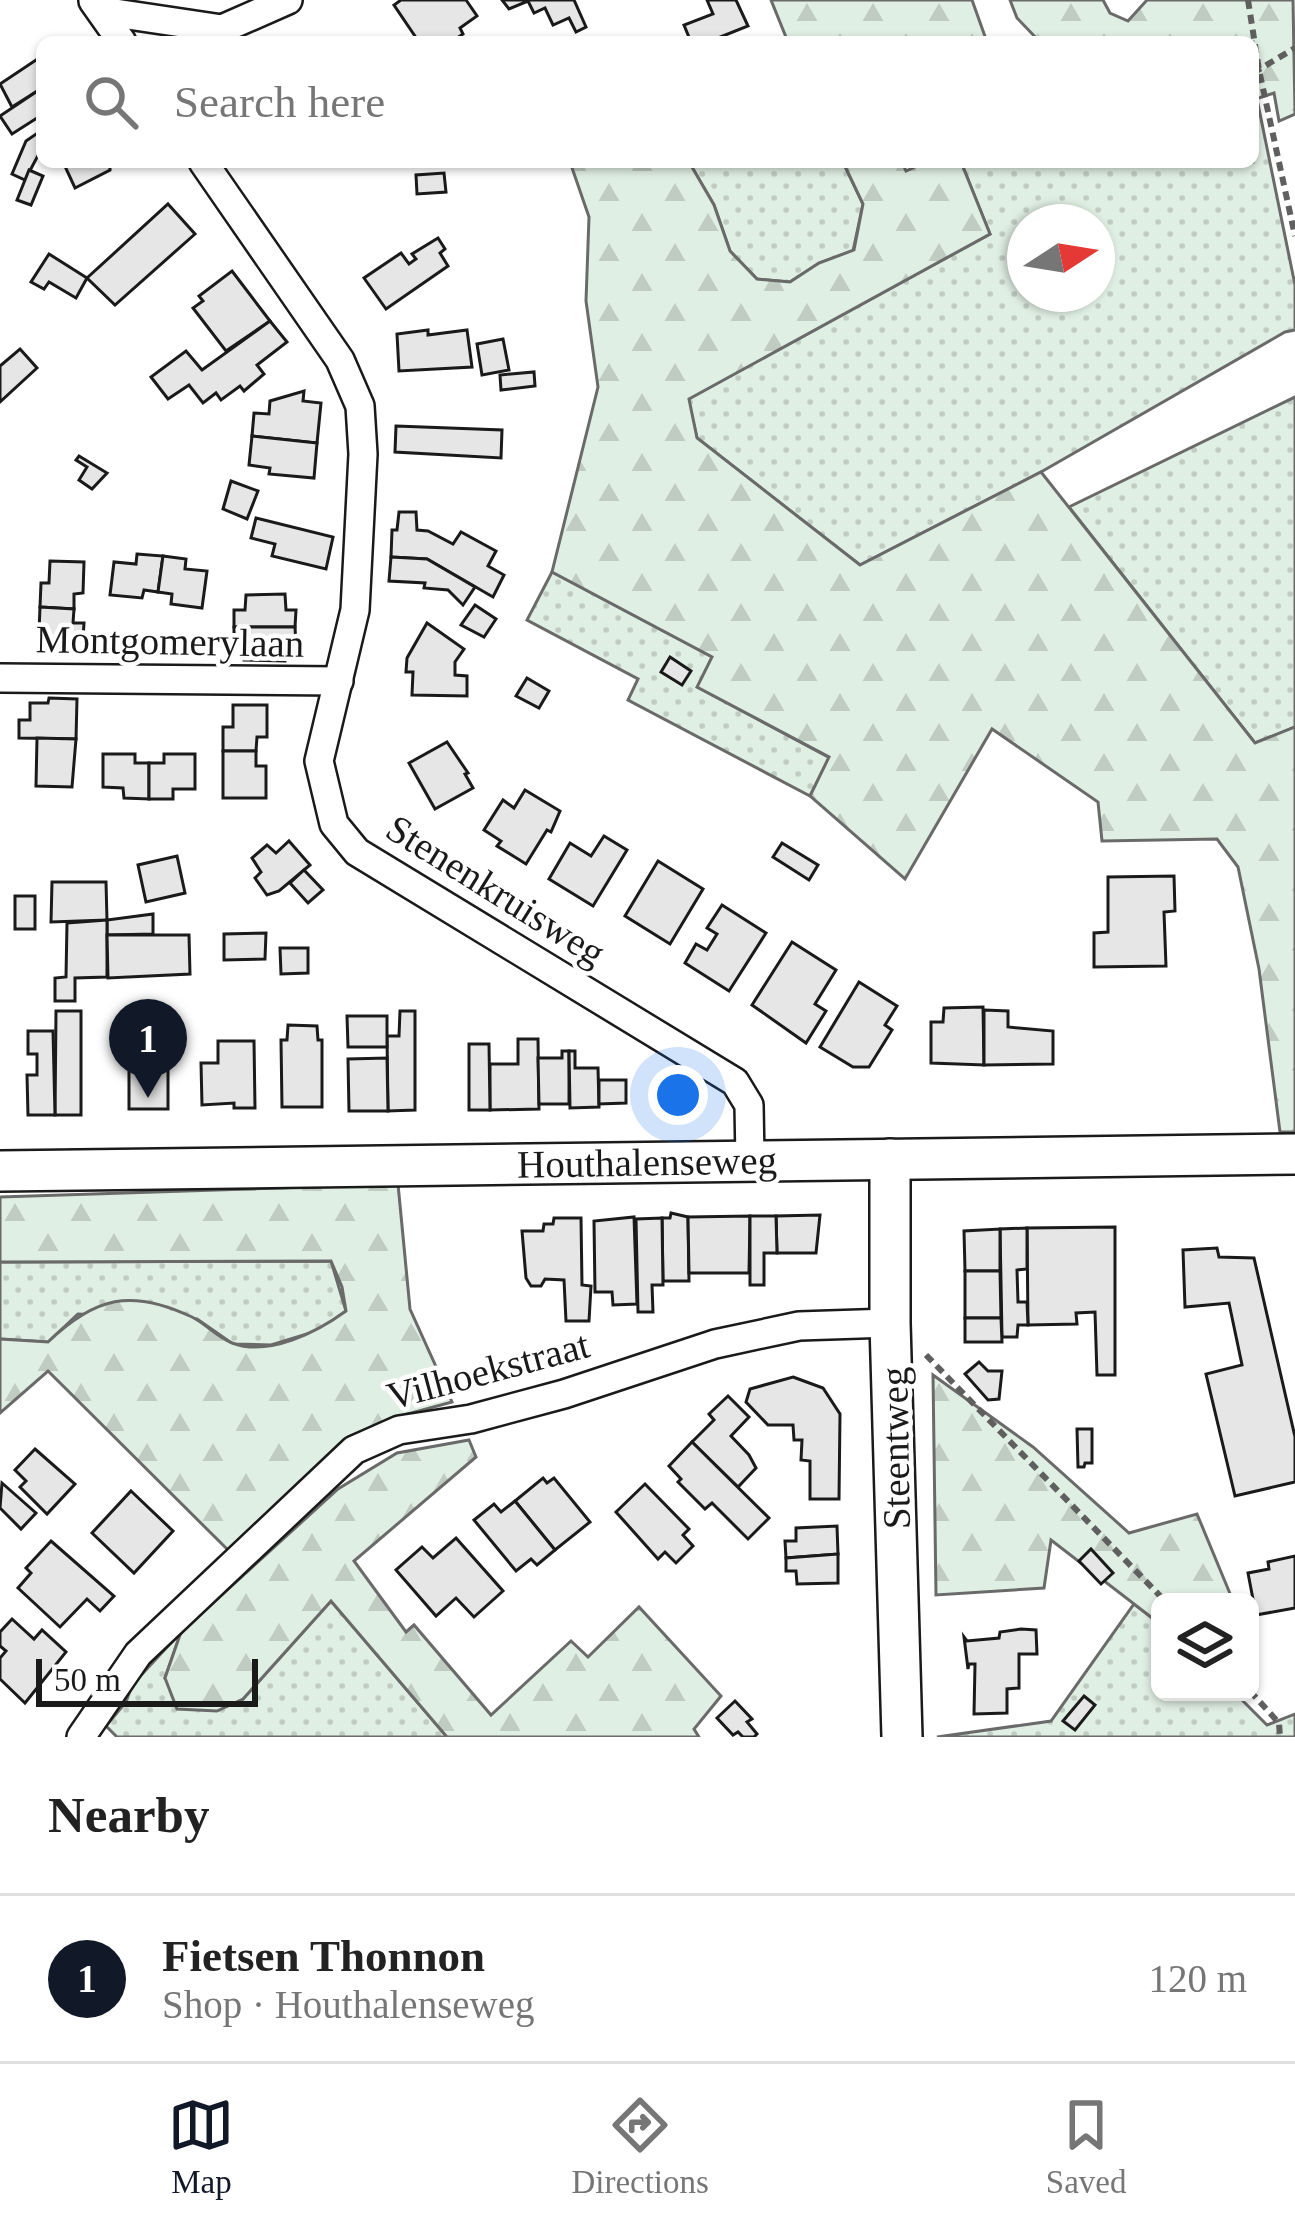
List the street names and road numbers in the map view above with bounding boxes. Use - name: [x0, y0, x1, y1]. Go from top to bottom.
- street label: Montgomerylaan: [35, 617, 305, 666]
- street label: Stenenkruisweg: [378, 806, 613, 975]
- street label: Houthalenseweg: [517, 1138, 777, 1187]
- street label: Vilhoekstraat: [382, 1322, 594, 1418]
- street label: Steentweg: [872, 1366, 919, 1530]

